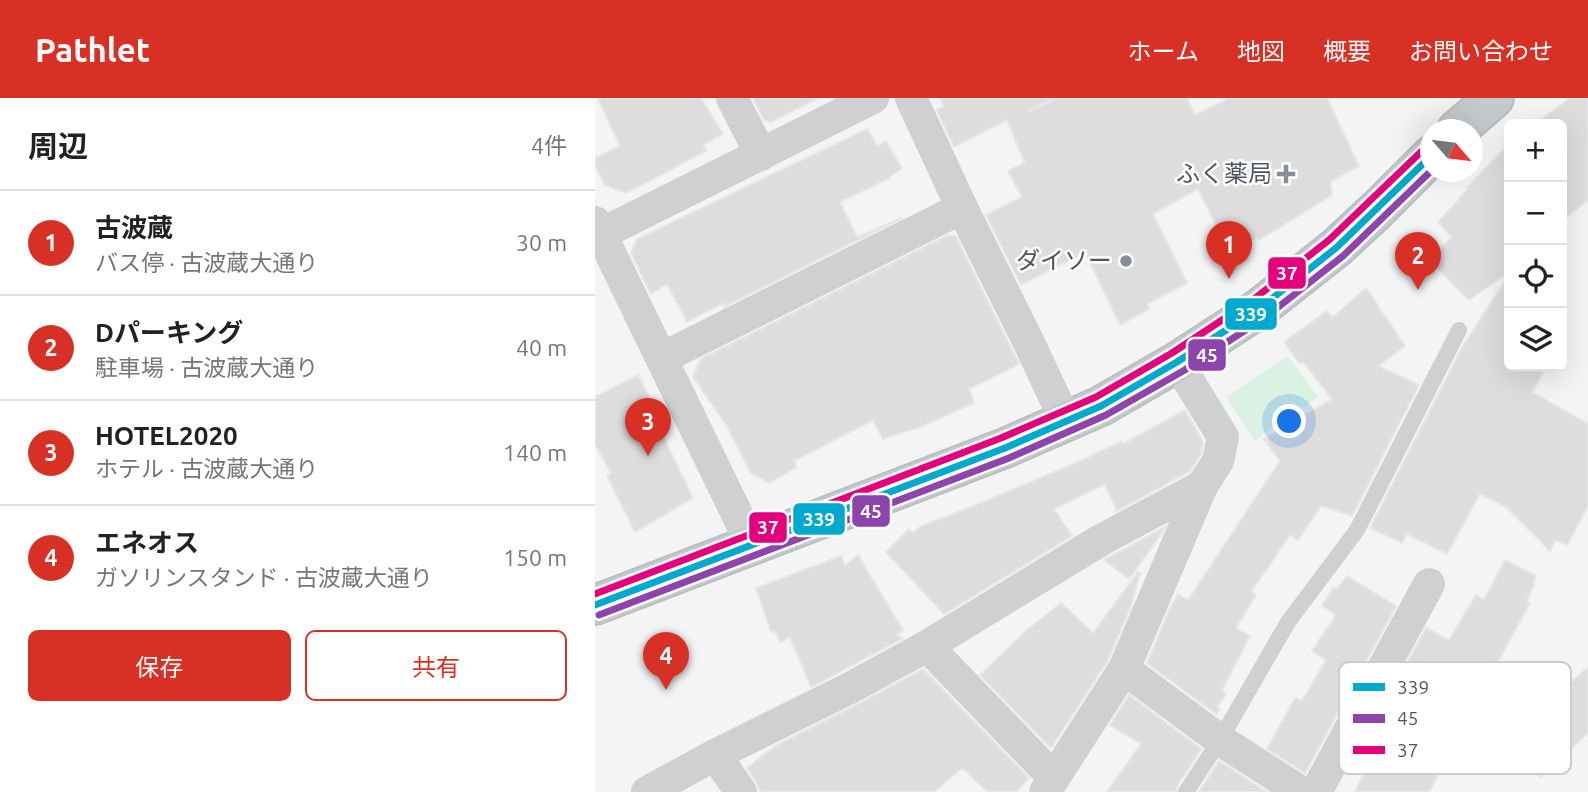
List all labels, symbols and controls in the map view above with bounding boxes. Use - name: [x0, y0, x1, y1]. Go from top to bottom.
- text: Pathlet: [35, 31, 150, 68]
- text: ホーム: [1128, 38, 1199, 65]
- text: 地図: [1237, 38, 1285, 65]
- text: 概要: [1323, 38, 1371, 65]
- text: お問い合わせ: [1409, 38, 1553, 65]
- north arrow: [1420, 119, 1483, 182]
- map controls: [1504, 119, 1567, 371]
- button: +: [1504, 119, 1567, 182]
- text: 周辺: [28, 129, 88, 163]
- text: 4件: [531, 133, 567, 158]
- place label: ふく薬局: [1176, 160, 1272, 187]
- marker: ふく薬局: [1278, 166, 1294, 182]
- button: −: [1504, 182, 1567, 245]
- text: 古波蔵: [95, 213, 173, 242]
- pin: 1: [1206, 221, 1252, 279]
- text: 1: [45, 230, 57, 255]
- text: 30 m: [516, 230, 567, 255]
- pin: 2: [1395, 232, 1441, 290]
- button: locate: [1504, 245, 1567, 308]
- place label: ダイソー: [1016, 247, 1112, 274]
- text: バス停 · 古波蔵大通り: [95, 250, 318, 275]
- marker: ダイソー: [1118, 253, 1134, 269]
- line badge: 37: [1267, 256, 1307, 290]
- text: 37: [1276, 262, 1298, 284]
- line badge: 339: [1224, 297, 1278, 331]
- text: 339: [1235, 303, 1267, 325]
- button: layers: [1504, 308, 1567, 371]
- text: Dパーキング: [95, 318, 243, 347]
- text: 2: [45, 335, 57, 360]
- text: 40 m: [516, 335, 567, 360]
- line badge: 45: [1187, 338, 1227, 372]
- text: 45: [1196, 344, 1218, 366]
- text: 駐車場 · 古波蔵大通り: [95, 355, 318, 380]
- pin: 3: [625, 398, 671, 456]
- your location: [1272, 404, 1306, 438]
- text: HOTEL2020: [95, 421, 238, 450]
- text: 3: [45, 440, 57, 465]
- text: 140 m: [503, 440, 567, 465]
- text: ホテル · 古波蔵大通り: [95, 456, 318, 481]
- line badge: 45: [851, 494, 891, 528]
- text: 45: [860, 500, 882, 522]
- line badge: 339: [792, 502, 846, 536]
- text: 339: [803, 508, 835, 530]
- line badge: 37: [748, 511, 788, 544]
- text: 37: [757, 516, 779, 538]
- text: エネオス: [95, 528, 199, 557]
- text: 4: [45, 545, 57, 570]
- text: 150 m: [503, 545, 567, 570]
- text: ガソリンスタンド · 古波蔵大通り: [95, 565, 433, 590]
- button: 保存: [28, 630, 291, 701]
- button: 共有: [305, 630, 567, 701]
- pin: 4: [643, 632, 689, 690]
- legend: [1339, 662, 1571, 774]
- text: 339: [1397, 676, 1429, 698]
- text: 45: [1397, 707, 1418, 729]
- text: 37: [1397, 739, 1418, 761]

